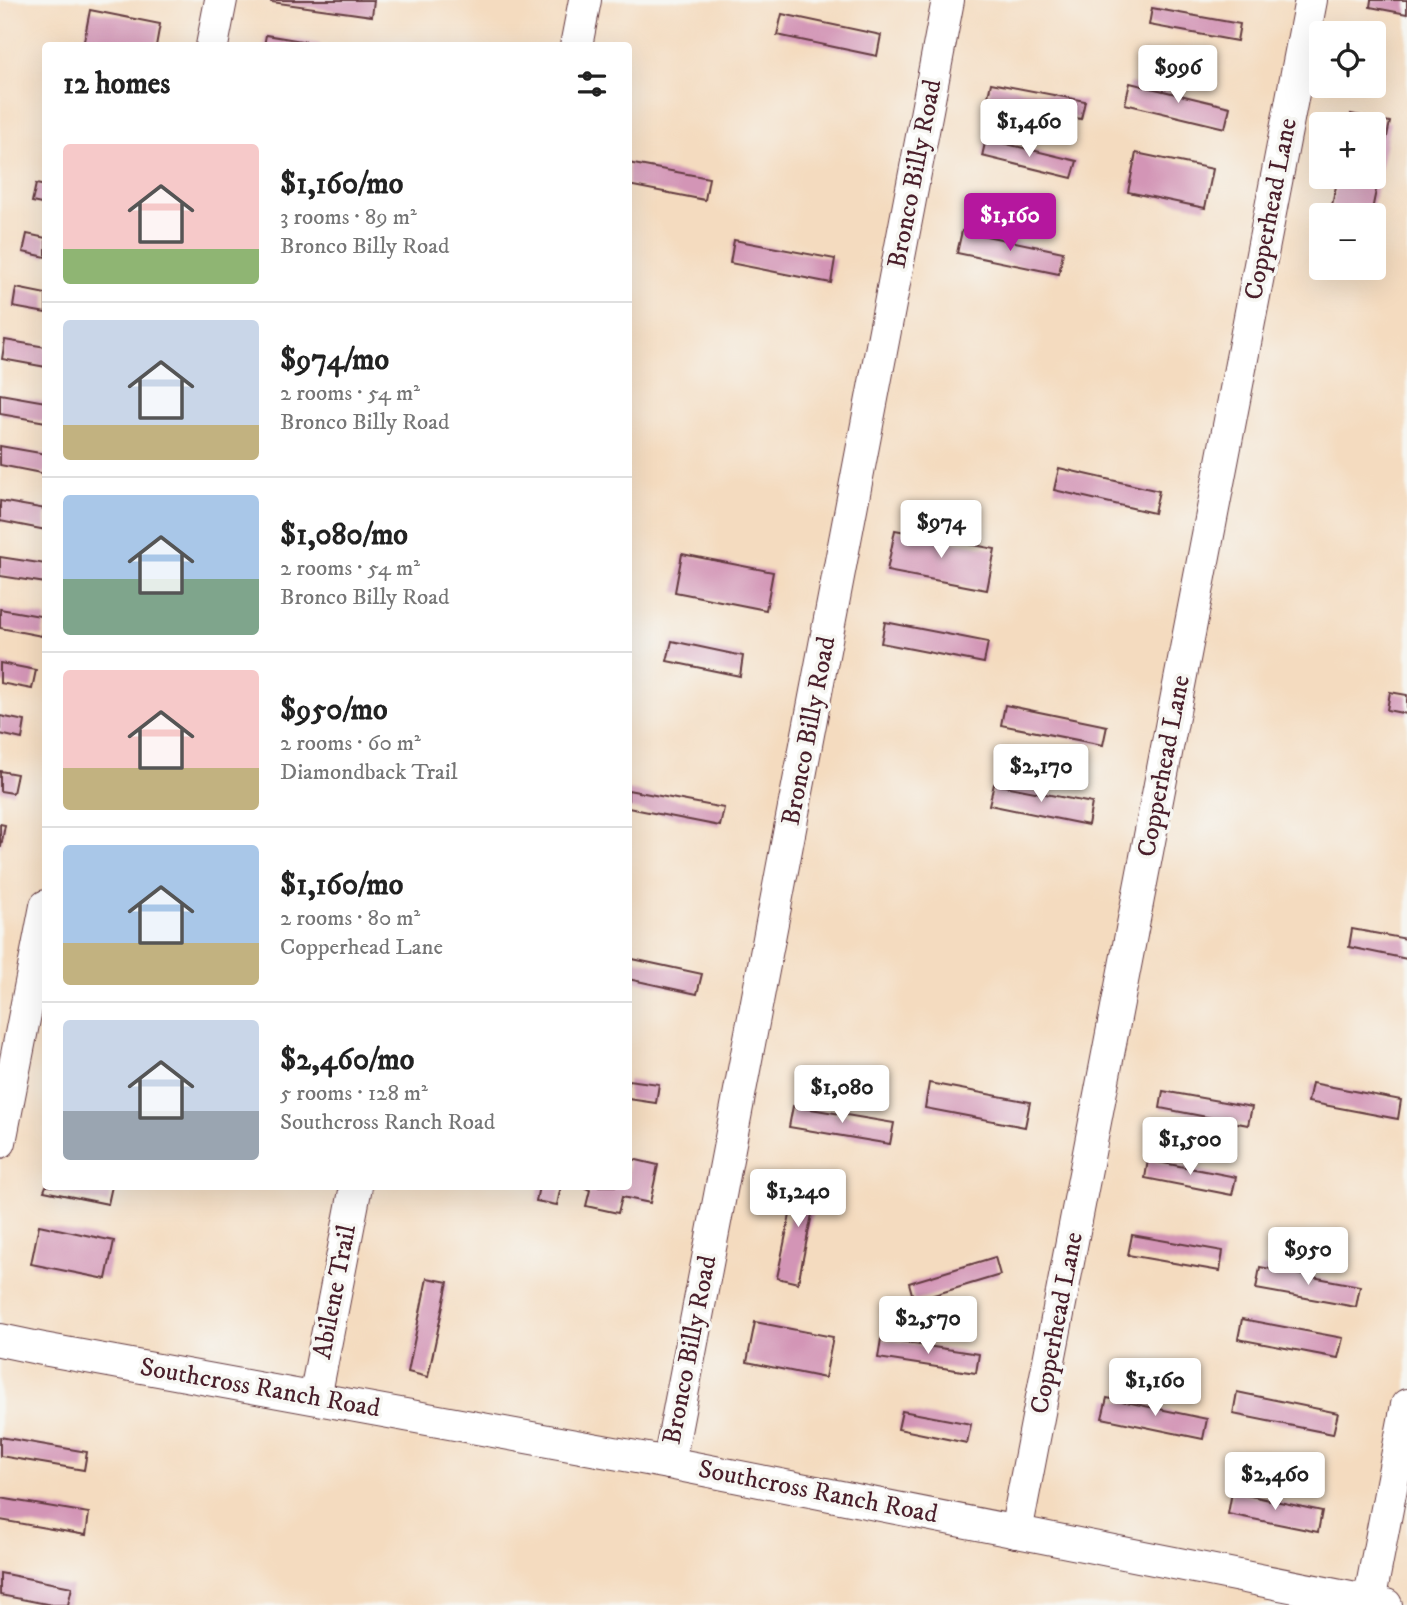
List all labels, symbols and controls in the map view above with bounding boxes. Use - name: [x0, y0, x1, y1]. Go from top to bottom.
- map controls: [1309, 21, 1386, 280]
- button: locate: [1309, 21, 1386, 98]
- pin: $996: [1137, 46, 1219, 105]
- text: $996: [1154, 53, 1202, 82]
- icon: filters: [573, 65, 611, 103]
- text: 12 homes: [63, 66, 170, 103]
- street label: Bronco Billy Road: [881, 77, 949, 271]
- pin: $1,460: [972, 100, 1086, 159]
- text: $1,460: [996, 107, 1062, 136]
- button: +: [1309, 112, 1386, 189]
- street label: Copperhead Lane: [1237, 115, 1305, 303]
- text: $1,160/mo: [280, 166, 403, 203]
- icon: home: [119, 172, 203, 256]
- pin: $1,160: [953, 194, 1067, 253]
- text: $1,160: [980, 201, 1040, 230]
- text: 3 rooms · 89 m²: [280, 203, 417, 232]
- button: −: [1309, 203, 1386, 280]
- text: Bronco Billy Road: [280, 232, 450, 261]
- text: $974/mo: [280, 342, 389, 379]
- icon: home: [119, 348, 203, 432]
- text: 2 rooms · 54 m²: [280, 379, 420, 408]
- text: Bronco Billy Road: [280, 408, 450, 437]
- pin: $974: [900, 500, 982, 560]
- text: $974: [917, 508, 966, 537]
- text: $1,080/mo: [280, 517, 408, 554]
- icon: home: [119, 523, 203, 607]
- text: 2 rooms · 54 m²: [280, 554, 420, 583]
- text: Bronco Billy Road: [280, 583, 450, 612]
- street label: Bronco Billy Road: [775, 634, 843, 828]
- street label: Copperhead Lane: [1130, 672, 1198, 860]
- text: $950/mo: [280, 692, 388, 729]
- icon: home: [119, 698, 203, 782]
- text: 2 rooms · 60 m²: [280, 729, 421, 758]
- pin: $2,170: [984, 744, 1098, 804]
- text: $2,170: [1009, 752, 1073, 781]
- text: Diamondback Trail: [280, 758, 458, 787]
- text: $1,160/mo: [280, 867, 403, 904]
- icon: home: [119, 873, 203, 957]
- text: 2 rooms · 80 m²: [280, 904, 420, 933]
- text: Copperhead Lane: [280, 933, 443, 962]
- text: $2,460/mo: [280, 1042, 414, 1079]
- icon: home: [119, 1048, 203, 1132]
- pin: $1,080: [785, 1066, 899, 1125]
- text: $1,080: [810, 1073, 874, 1102]
- text: 5 rooms · 128 m²: [280, 1079, 428, 1108]
- text: Southcross Ranch Road: [280, 1108, 495, 1137]
- pin: $1,500: [1133, 1118, 1247, 1177]
- text: $1,500: [1158, 1125, 1222, 1154]
- pin: $1,240: [741, 1170, 855, 1229]
- text: $1,240: [766, 1177, 830, 1206]
- street label: Abilene Trail: [306, 1222, 364, 1362]
- pin: $950: [1267, 1228, 1349, 1287]
- street label: Copperhead Lane: [1023, 1229, 1091, 1417]
- text: $950: [1284, 1235, 1332, 1264]
- street label: Bronco Billy Road: [656, 1253, 724, 1447]
- pin: $2,570: [871, 1296, 985, 1356]
- text: $2,570: [895, 1304, 961, 1333]
- street label: Southcross Ranch Road: [137, 1351, 383, 1425]
- pin: $1,160: [1098, 1358, 1212, 1418]
- text: $1,160: [1125, 1366, 1185, 1395]
- pin: $2,460: [1218, 1452, 1332, 1512]
- street label: Southcross Ranch Road: [695, 1453, 941, 1531]
- text: $2,460: [1241, 1460, 1309, 1489]

